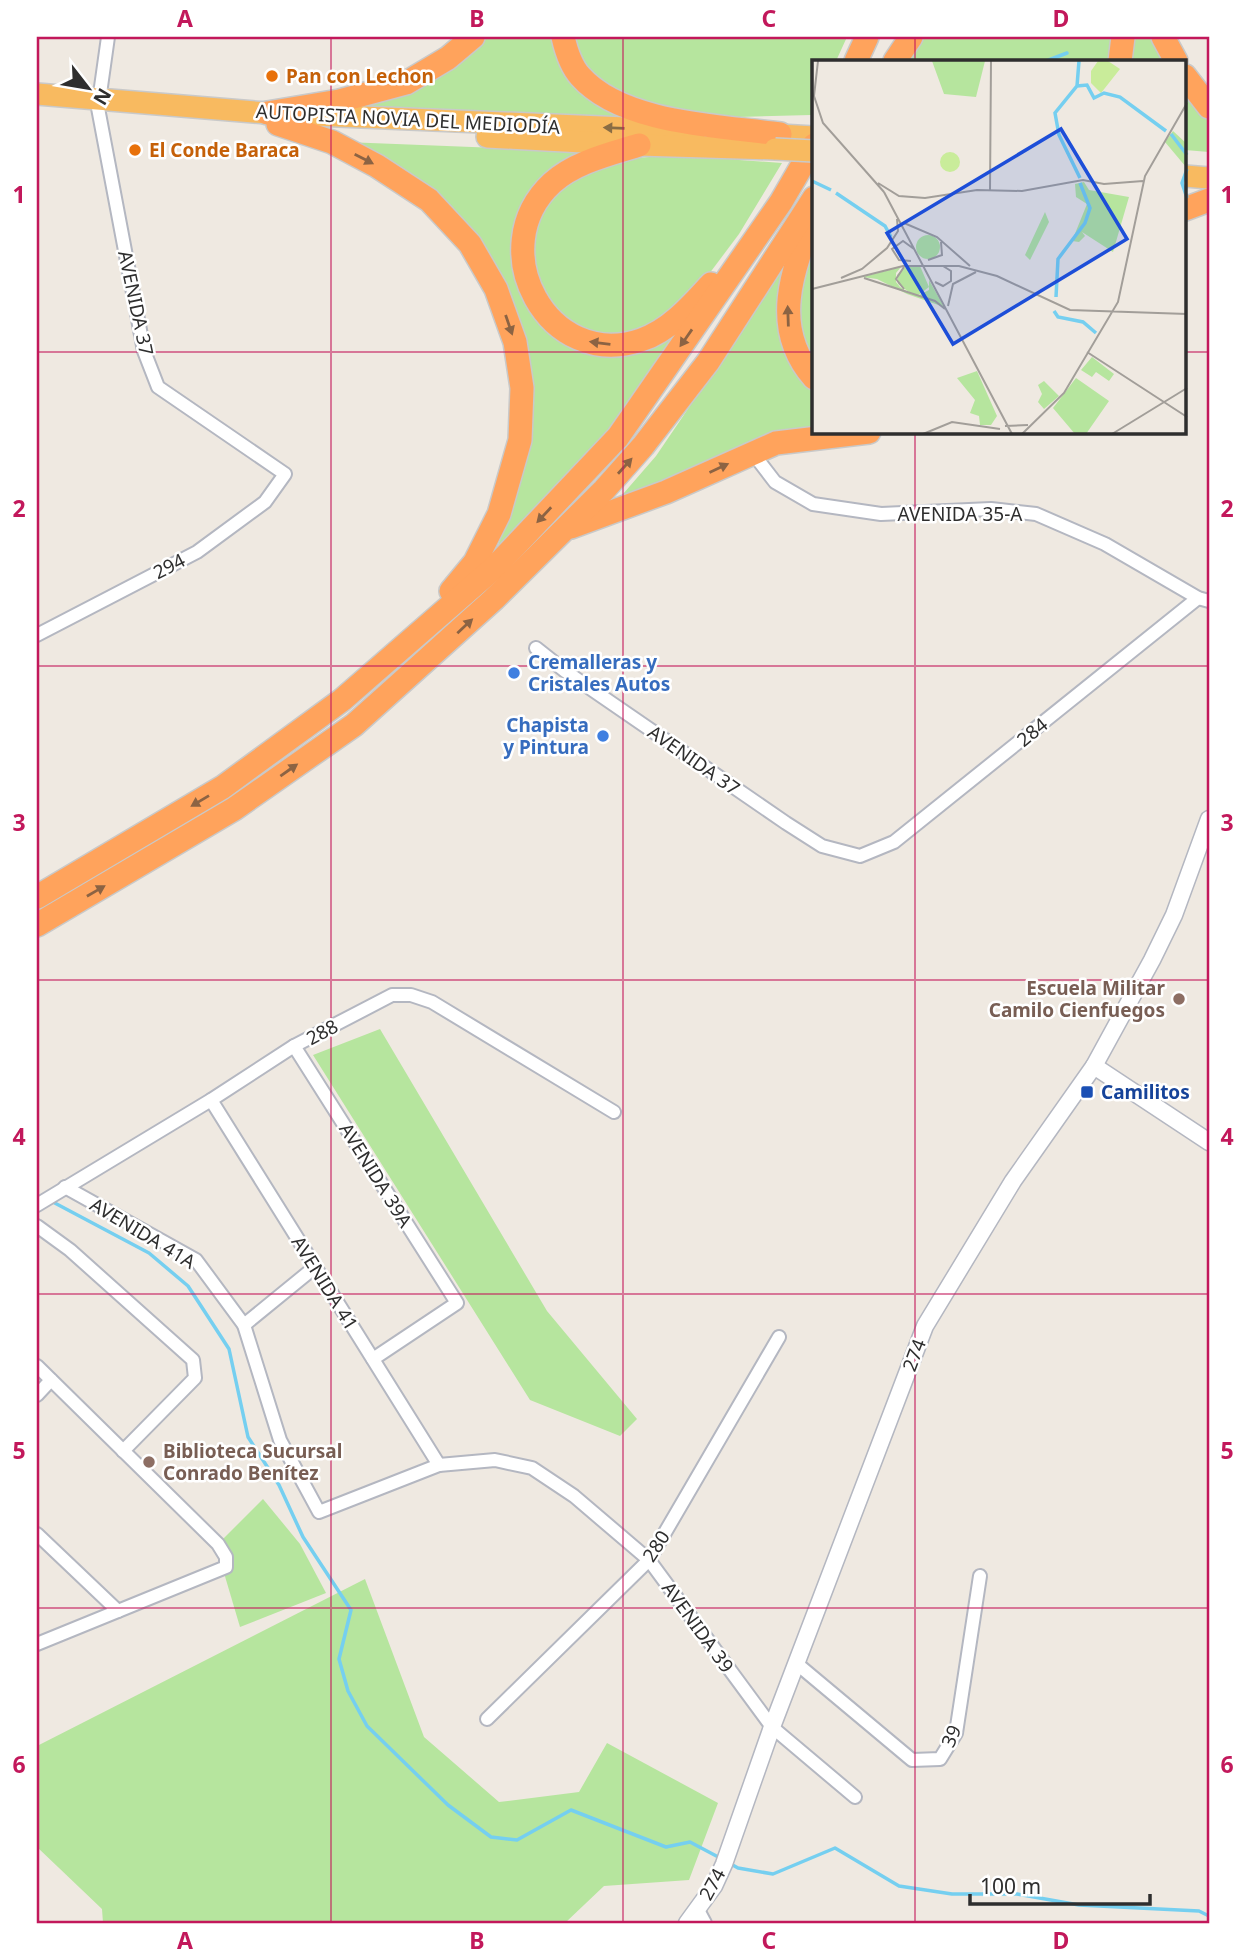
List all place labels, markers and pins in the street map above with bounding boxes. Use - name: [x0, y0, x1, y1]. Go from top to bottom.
- place label: Pan con Lechon: [286, 63, 434, 89]
- marker: Pan con Lechon: [264, 68, 280, 84]
- place label: El Conde Baraca: [149, 137, 300, 163]
- marker: El Conde Baraca: [127, 142, 143, 158]
- place label: Cremalleras y Cristales Autos: [528, 649, 670, 697]
- marker: Cremalleras y Cristales Autos: [506, 665, 522, 681]
- place label: Chapista y Pintura: [503, 712, 589, 760]
- marker: Chapista y Pintura: [595, 728, 611, 744]
- place label: Escuela Militar Camilo Cienfuegos: [989, 975, 1165, 1023]
- marker: Escuela Militar Camilo Cienfuegos: [1171, 991, 1187, 1007]
- place label: Camilitos: [1101, 1079, 1190, 1105]
- marker: Camilitos: [1079, 1084, 1095, 1100]
- place label: Biblioteca Sucursal Conrado Benítez: [163, 1438, 342, 1486]
- marker: Biblioteca Sucursal Conrado Benítez: [141, 1454, 157, 1470]

